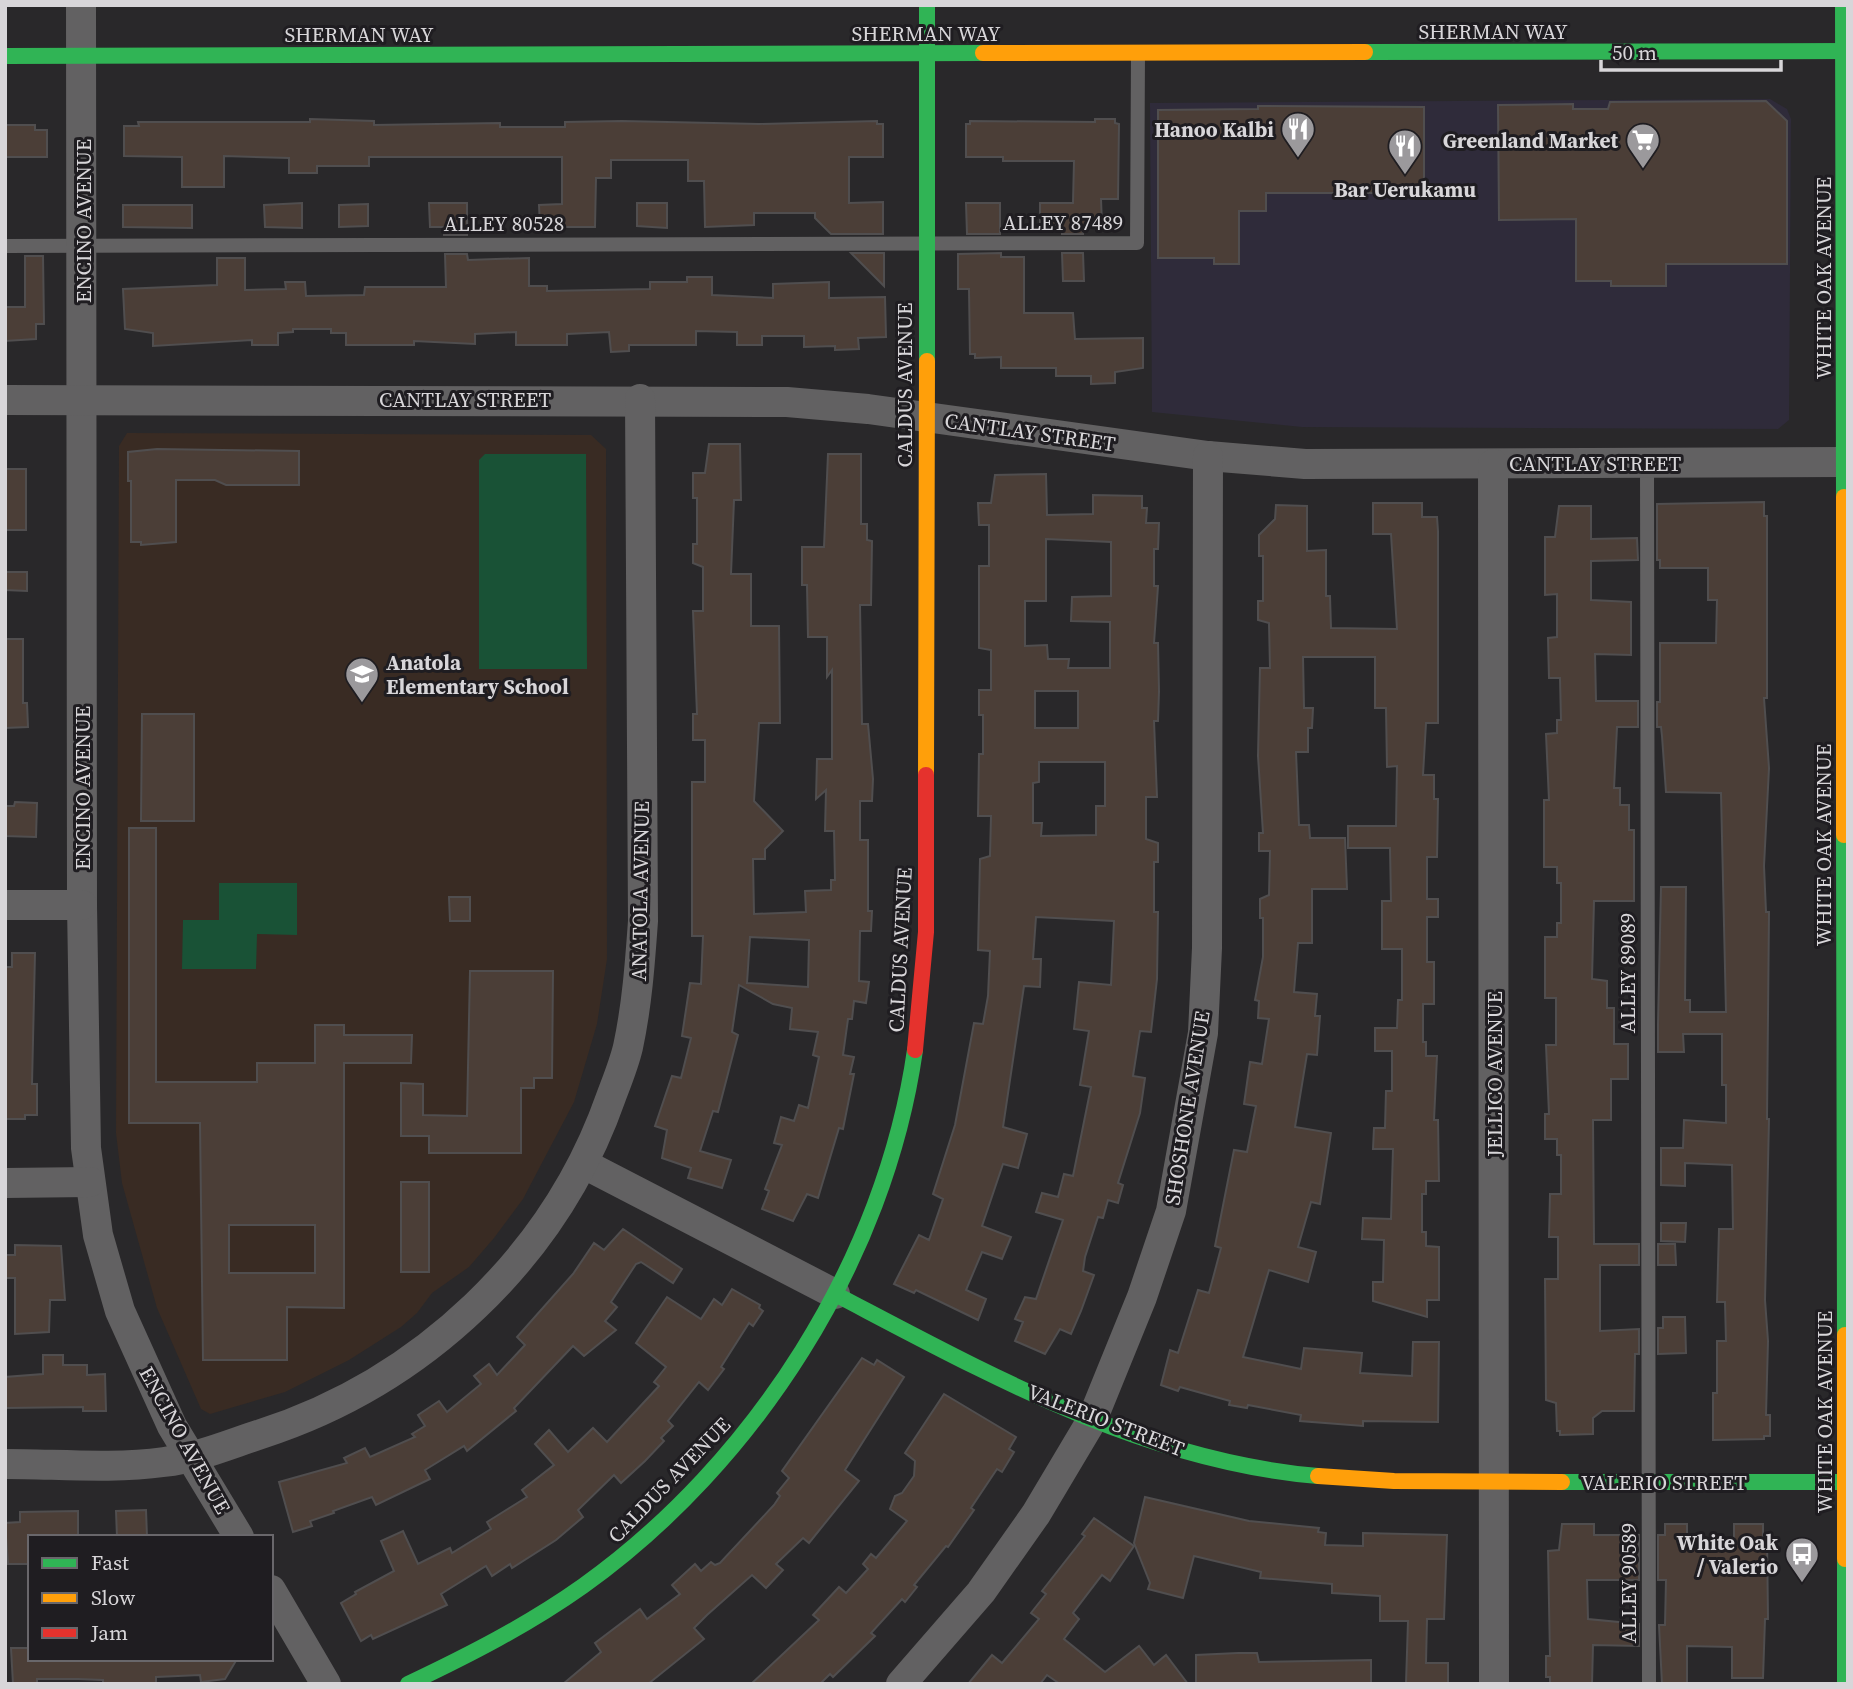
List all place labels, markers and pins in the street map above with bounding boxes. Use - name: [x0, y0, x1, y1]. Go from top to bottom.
- restaurant icon: Hanoo Kalbi: [1279, 110, 1317, 159]
- place label: Hanoo Kalbi: [1154, 115, 1274, 144]
- supermarket icon: Greenland Market: [1624, 121, 1662, 170]
- place label: Greenland Market: [1443, 126, 1618, 155]
- restaurant icon: Bar Uerukamu: [1386, 127, 1424, 176]
- place label: Bar Uerukamu: [1334, 175, 1476, 204]
- place label: Anatola Elementary School: [386, 648, 569, 701]
- school or university icon: Anatola Elementary School: [343, 655, 381, 704]
- place label: White Oak / Valerio: [1676, 1528, 1778, 1581]
- bus stop icon: White Oak / Valerio: [1783, 1535, 1821, 1584]

